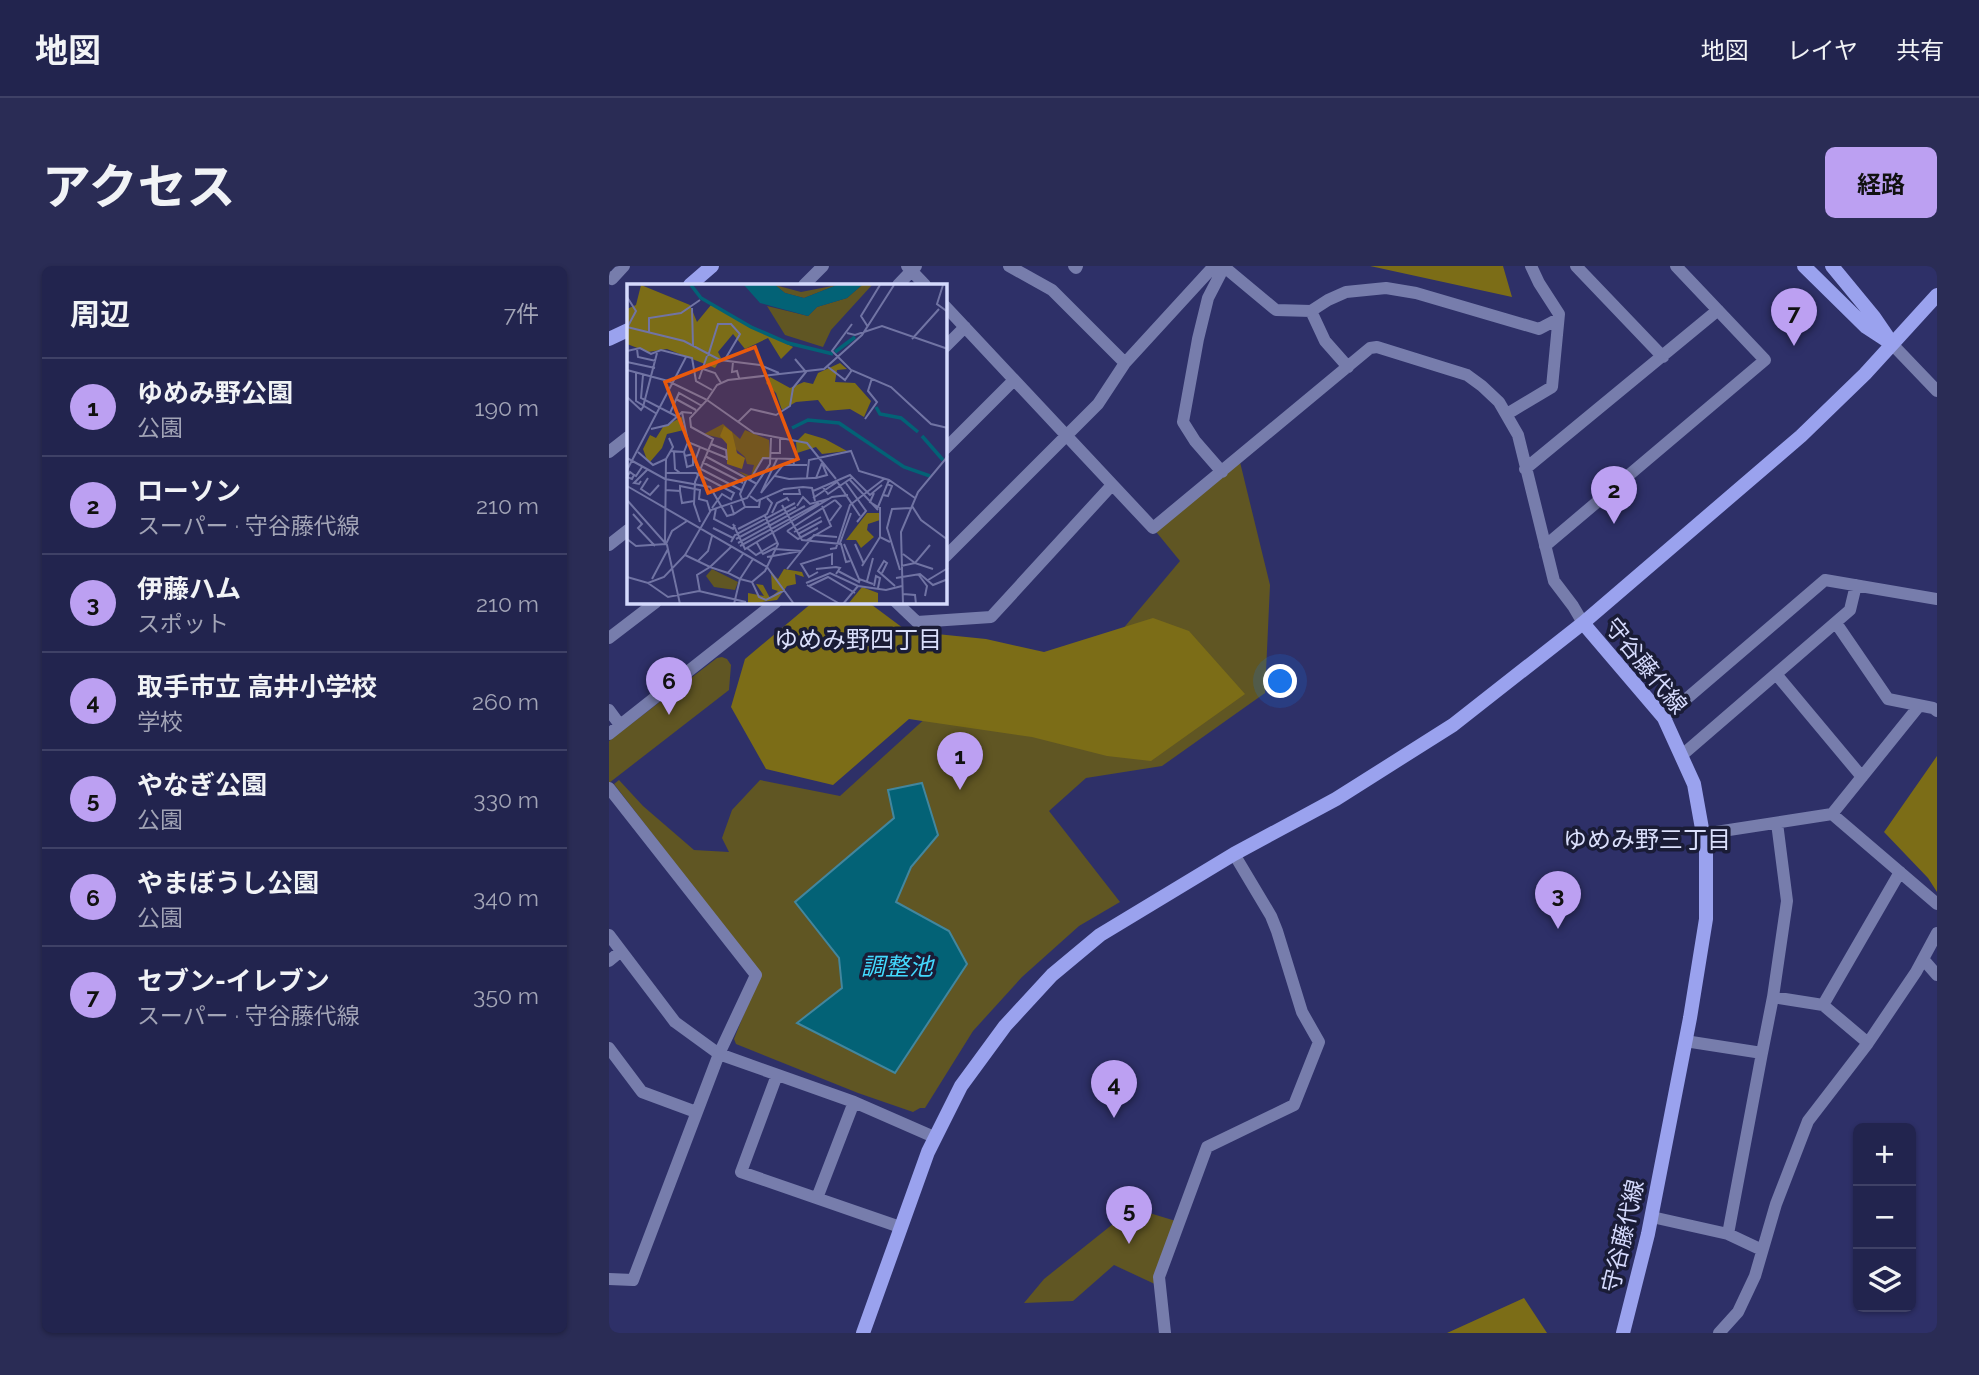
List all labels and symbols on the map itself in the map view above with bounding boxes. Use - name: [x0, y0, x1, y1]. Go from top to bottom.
- inset map: [627, 284, 947, 604]
- pin: 7: [1771, 288, 1817, 346]
- pin: 2: [1591, 466, 1637, 524]
- street label: 守谷藤代線: [1600, 613, 1693, 719]
- district label: ゆめみ野四丁目: [774, 625, 942, 654]
- pin: 6: [646, 657, 692, 715]
- your location: [1263, 664, 1297, 698]
- pin: 1: [937, 732, 983, 790]
- district label: ゆめみ野三丁目: [1563, 825, 1731, 854]
- pin: 3: [1535, 871, 1581, 929]
- water label: 調整池: [861, 952, 935, 981]
- pin: 4: [1091, 1060, 1137, 1118]
- street label: 守谷藤代線: [1596, 1177, 1649, 1295]
- pin: 5: [1106, 1186, 1152, 1244]

